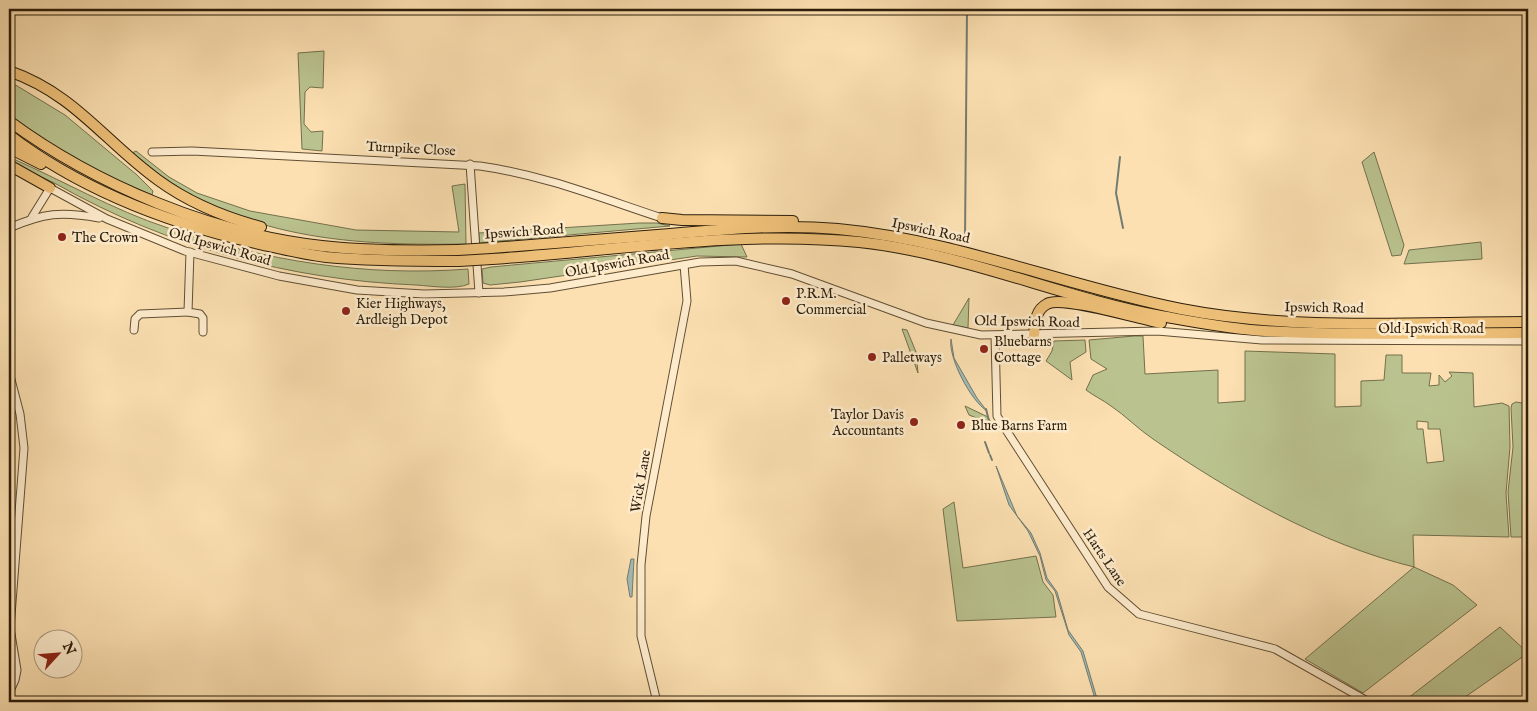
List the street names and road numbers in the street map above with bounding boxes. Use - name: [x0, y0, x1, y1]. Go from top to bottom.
- street label: Turnpike Close: [366, 138, 457, 160]
- street label: Ipswich Road: [890, 214, 972, 248]
- street label: Ipswich Road: [484, 220, 565, 244]
- street label: Old Ipswich Road: [167, 224, 273, 270]
- street label: Old Ipswich Road: [564, 246, 671, 282]
- street label: Ipswich Road: [1284, 298, 1364, 318]
- street label: Old Ipswich Road: [974, 312, 1080, 332]
- street label: Old Ipswich Road: [1378, 320, 1484, 338]
- street label: Wick Lane: [627, 448, 655, 514]
- street label: Harts Lane: [1078, 525, 1130, 590]

